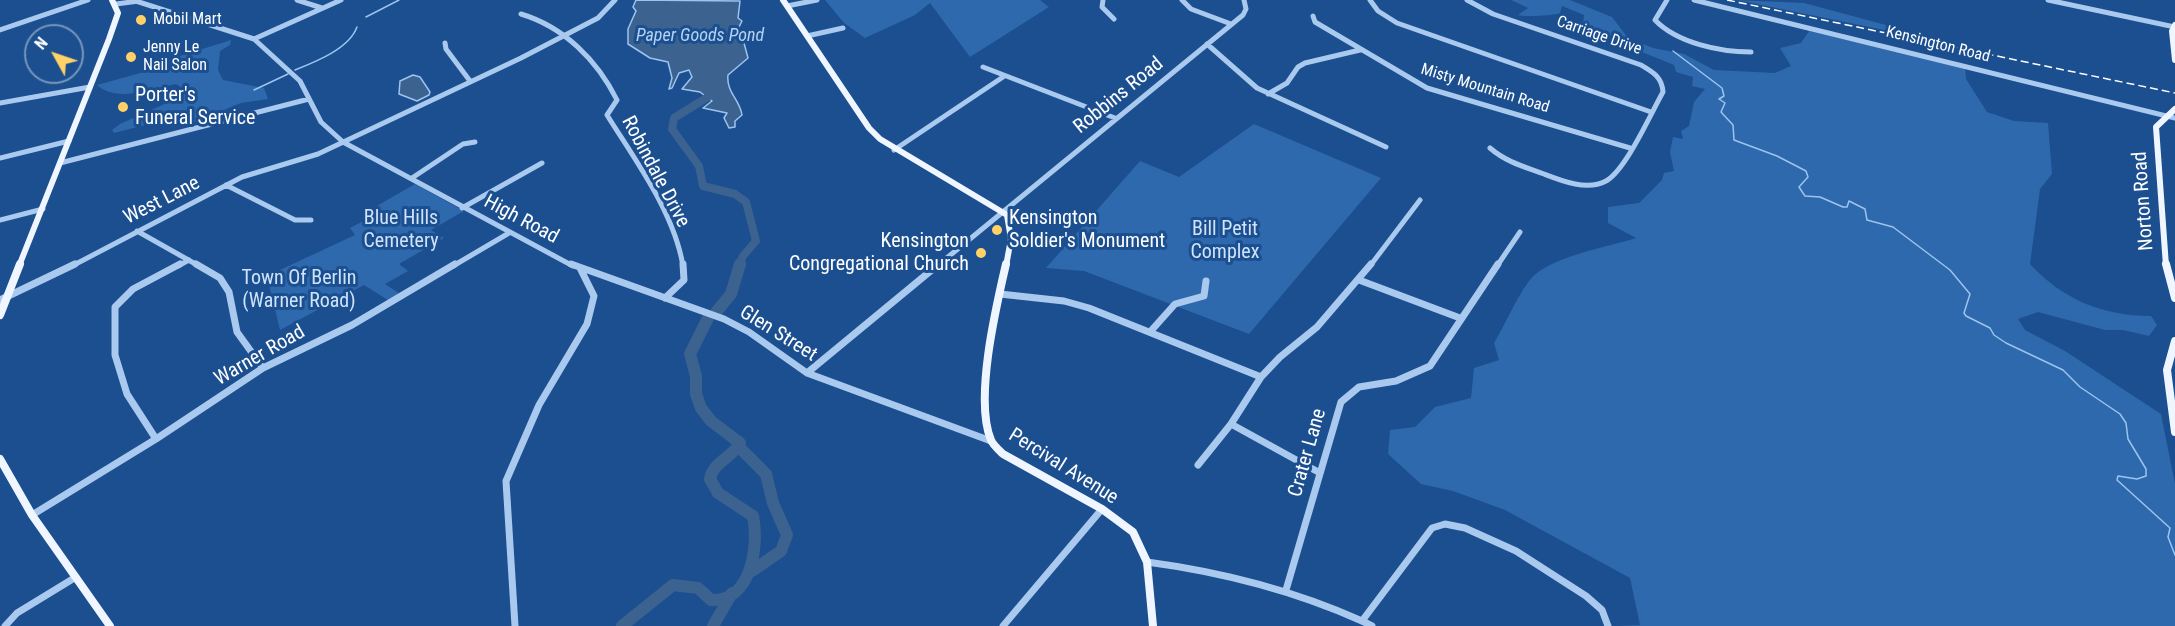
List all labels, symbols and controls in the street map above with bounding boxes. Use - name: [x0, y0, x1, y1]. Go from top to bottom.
- place label: Mobil Mart: [153, 10, 222, 30]
- street label: Carriage Drive: [1554, 12, 1644, 60]
- marker: Mobil Mart: [134, 13, 148, 27]
- street label: Kensington Road: [1884, 23, 1992, 67]
- north arrow: [24, 24, 84, 84]
- water label: Paper Goods Pond: [636, 25, 764, 47]
- text: N: [31, 34, 52, 53]
- place label: Jenny Le Nail Salon: [143, 38, 207, 76]
- marker: Jenny Le Nail Salon: [124, 50, 138, 64]
- street label: Robbins Road: [1069, 53, 1169, 139]
- street label: Misty Mountain Road: [1418, 60, 1552, 118]
- place label: Porter's Funeral Service: [135, 84, 255, 131]
- marker: Porter's Funeral Service: [116, 100, 130, 114]
- street label: Robindale Drive: [616, 112, 694, 232]
- street label: Norton Road: [2129, 151, 2159, 251]
- street label: West Lane: [120, 172, 204, 230]
- street label: High Road: [479, 190, 563, 250]
- park label: Blue Hills Cemetery: [363, 207, 439, 254]
- place label: Kensington Soldier's Monument: [1009, 207, 1165, 254]
- park label: Bill Petit Complex: [1190, 218, 1260, 265]
- marker: Kensington Soldier's Monument: [990, 223, 1004, 237]
- place label: Kensington Congregational Church: [789, 230, 969, 277]
- marker: Kensington Congregational Church: [974, 246, 988, 260]
- park label: Town Of Berlin (Warner Road): [242, 267, 356, 314]
- street label: Glen Street: [735, 301, 821, 367]
- street label: Warner Road: [210, 320, 310, 392]
- street label: Crater Lane: [1284, 406, 1332, 500]
- street label: Percival Avenue: [1004, 424, 1122, 510]

